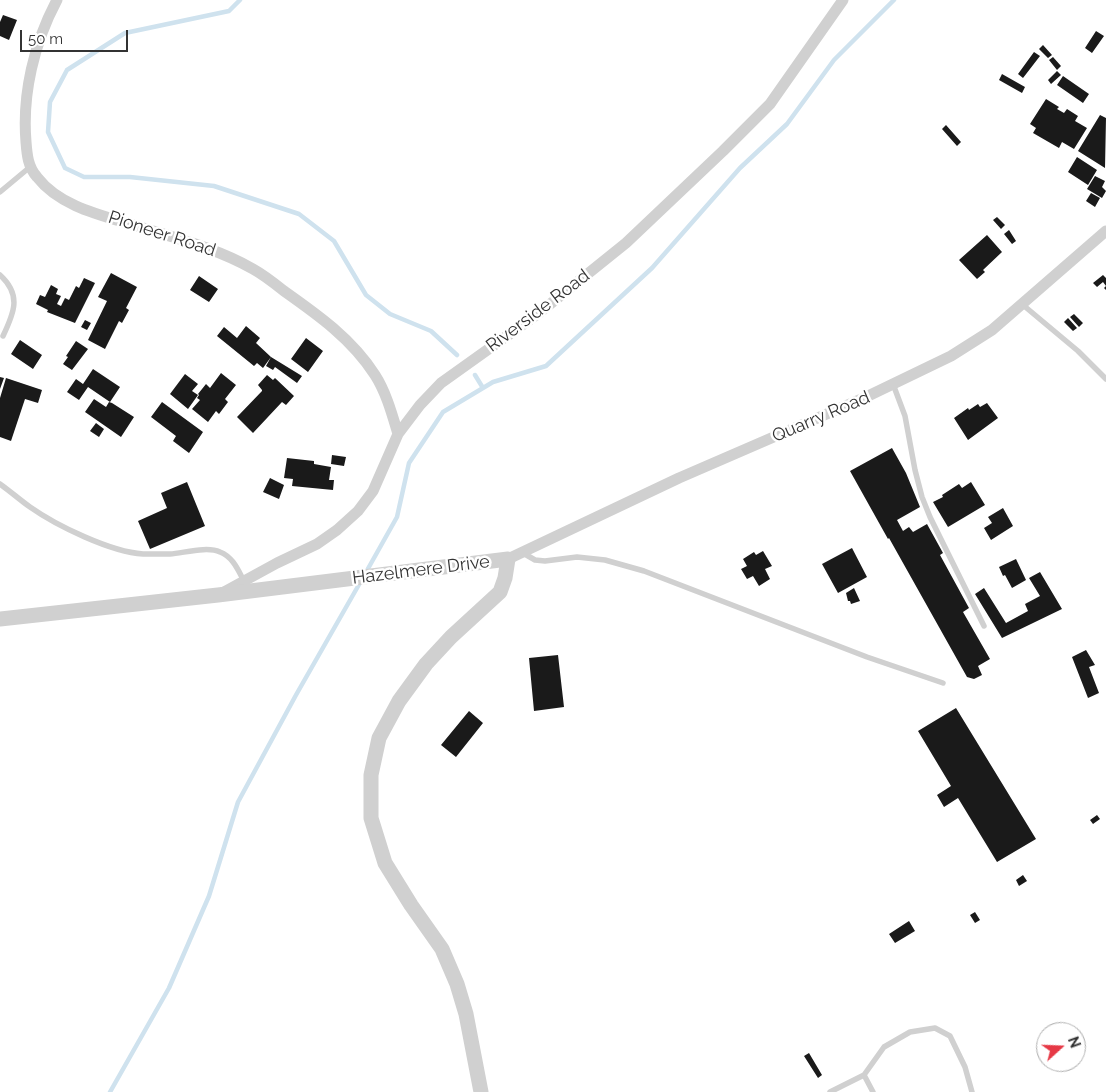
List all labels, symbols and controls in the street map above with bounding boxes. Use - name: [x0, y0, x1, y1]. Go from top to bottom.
- scale bar: [22, 20, 130, 52]
- text: 50 m: [28, 30, 63, 48]
- street label: Pioneer Road: [106, 206, 218, 262]
- street label: Riverside Road: [482, 265, 594, 357]
- street label: Quarry Road: [769, 387, 873, 447]
- street label: Hazelmere Drive: [351, 551, 491, 589]
- north arrow: [1036, 1022, 1086, 1072]
- text: N: [1065, 1034, 1084, 1050]

